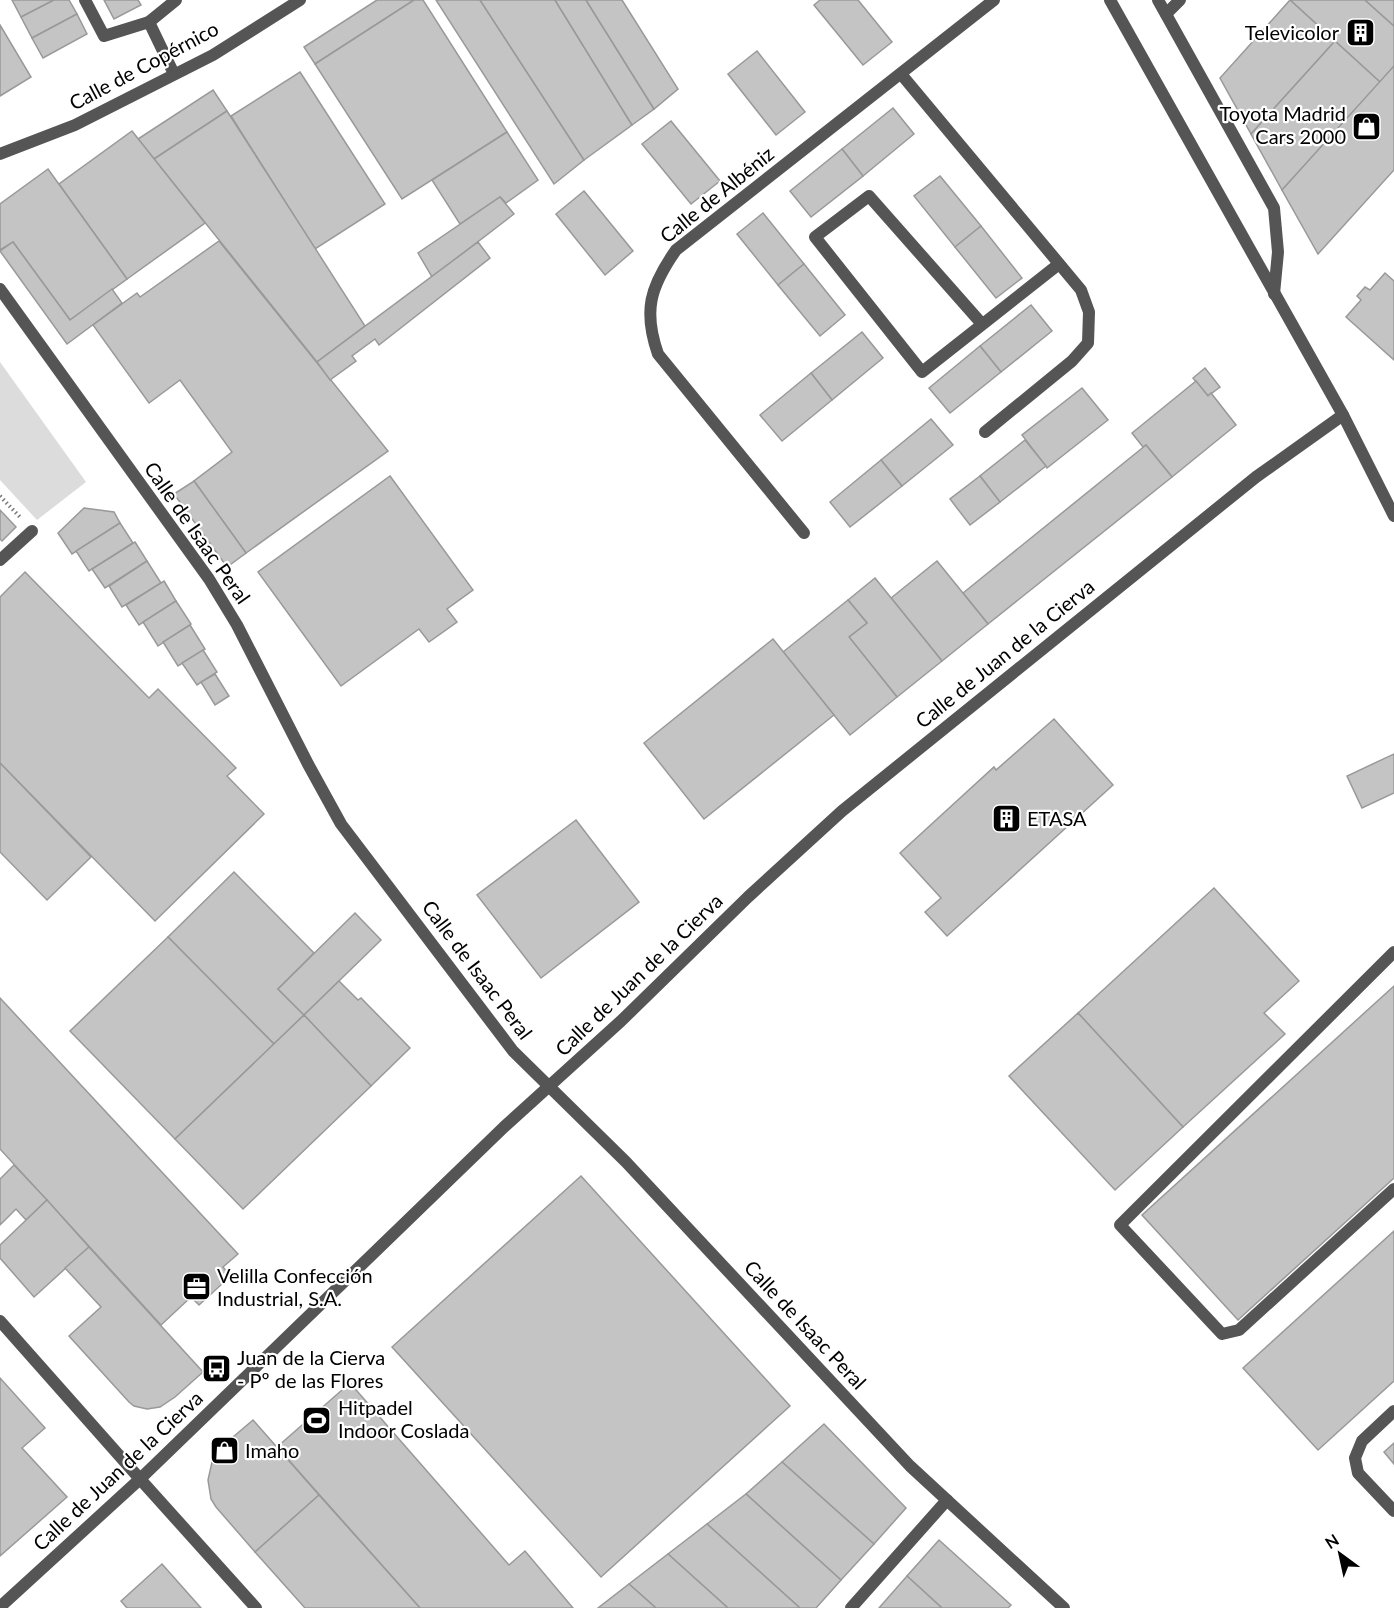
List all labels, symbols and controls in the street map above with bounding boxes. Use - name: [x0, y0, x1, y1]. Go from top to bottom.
- street label: Calle de Copérnico: [65, 16, 222, 115]
- building icon: Televicolor: [1344, 17, 1376, 49]
- place label: Televicolor: [1245, 20, 1340, 44]
- place label: Toyota Madrid Cars 2000: [1220, 101, 1346, 148]
- shop icon: Toyota Madrid Cars 2000: [1351, 110, 1383, 142]
- street label: Calle de Albéniz: [655, 141, 778, 247]
- street label: Calle de Isaac Peral: [140, 457, 256, 608]
- street label: Calle de Juan de la Cierva: [910, 574, 1099, 733]
- building icon: ETASA: [990, 803, 1022, 835]
- place label: ETASA: [1027, 806, 1087, 830]
- street label: Calle de Juan de la Cierva: [550, 888, 727, 1060]
- street label: Calle de Isaac Peral: [418, 895, 538, 1044]
- street label: Calle de Isaac Peral: [740, 1255, 872, 1394]
- place label: Velilla Confección Industrial, S.A.: [217, 1263, 373, 1310]
- office icon: Velilla Confección Industrial, S.A.: [180, 1271, 212, 1303]
- place label: Juan de la Cierva - Pº de las Flores: [237, 1345, 385, 1392]
- bus stop icon: Juan de la Cierva - Pº de las Flores: [200, 1353, 232, 1385]
- street label: Calle de Juan de la Cierva: [28, 1385, 207, 1555]
- place label: Hitpadel Indoor Coslada: [338, 1395, 469, 1442]
- sports icon: Hitpadel Indoor Coslada: [301, 1404, 333, 1436]
- shop icon: Imaho: [208, 1435, 240, 1467]
- place label: Imaho: [245, 1438, 299, 1462]
- north arrow: [1310, 1524, 1370, 1584]
- text: N: [1321, 1530, 1342, 1552]

